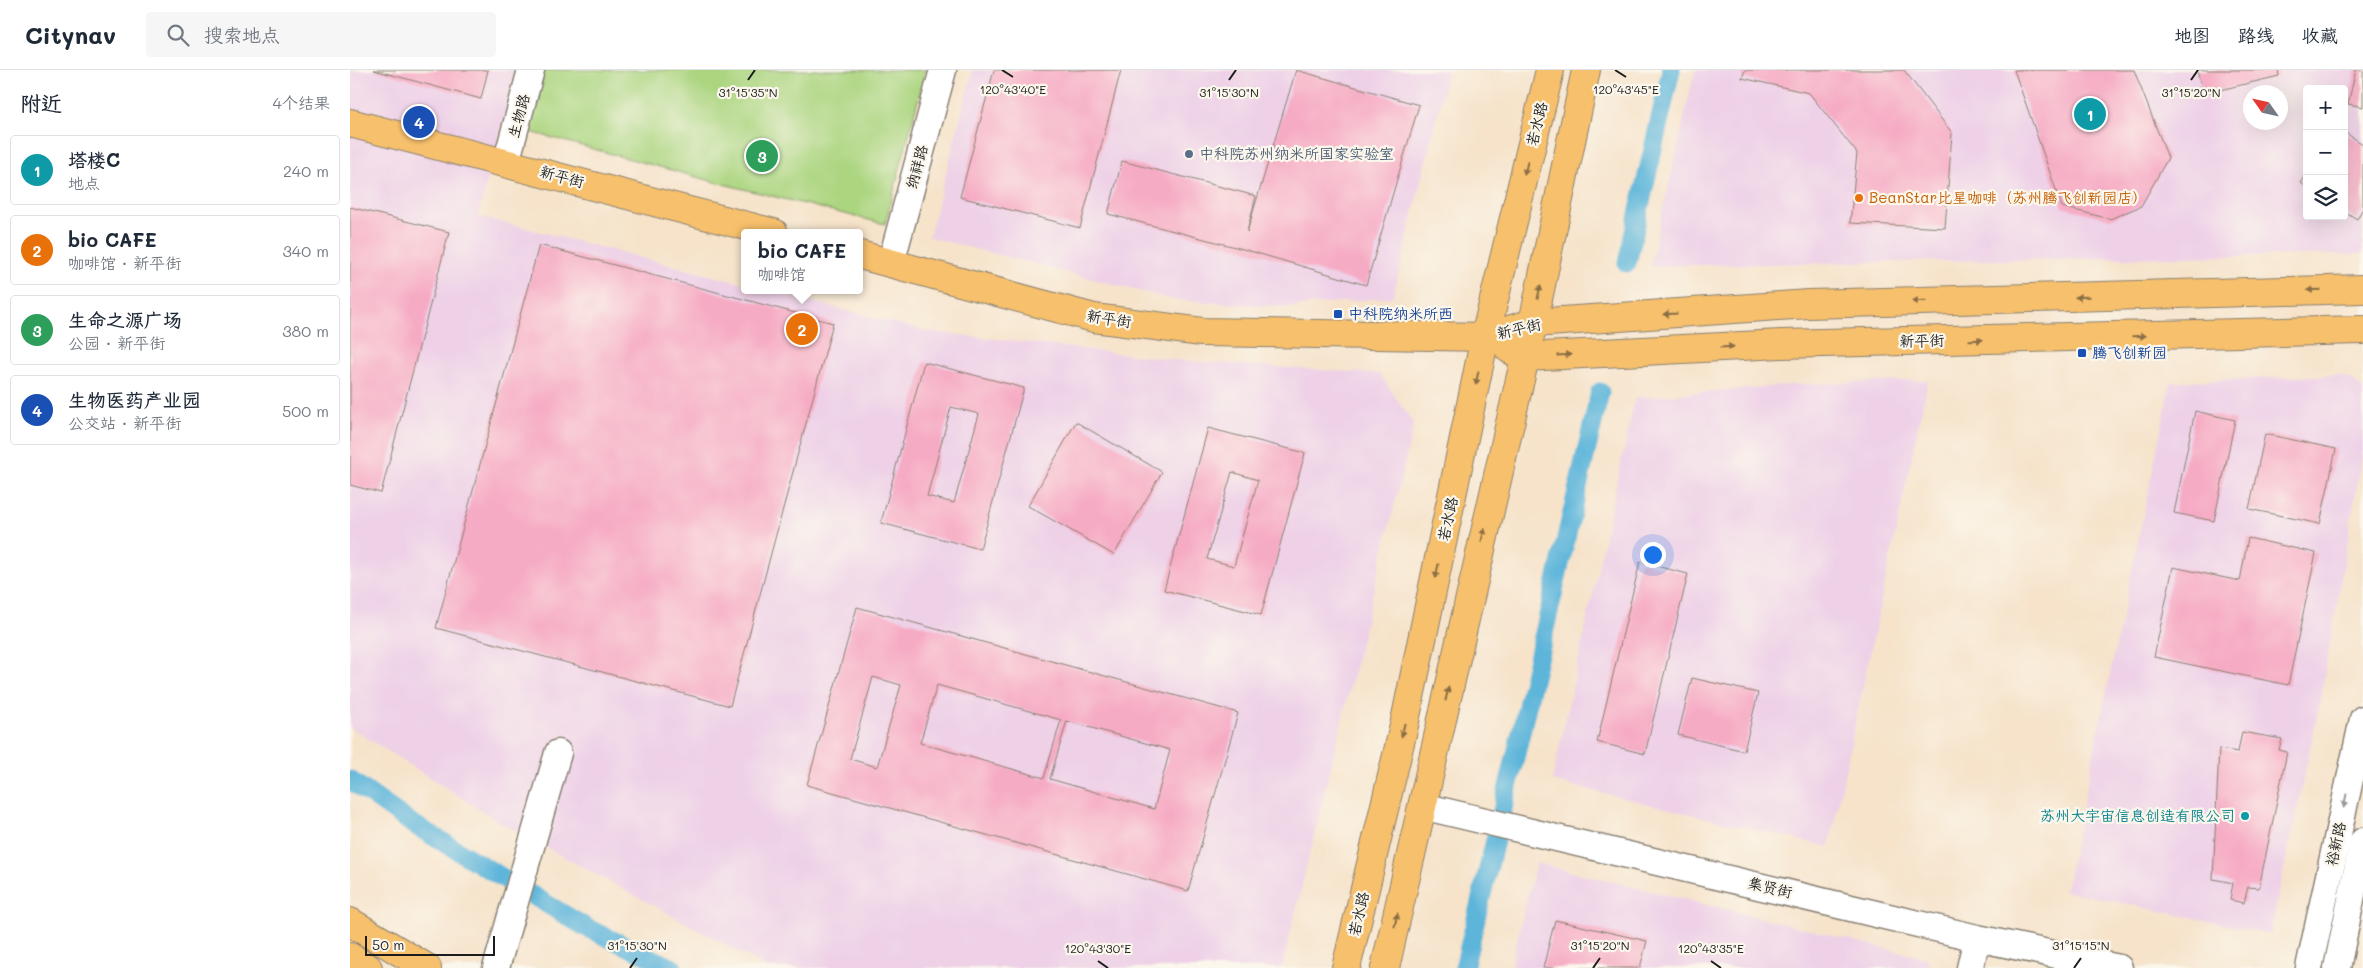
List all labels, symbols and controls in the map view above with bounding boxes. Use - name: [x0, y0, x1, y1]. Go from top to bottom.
- search box: [146, 12, 496, 57]
- text: Citynav: [25, 19, 116, 50]
- icon: search: [164, 21, 192, 49]
- text: 搜索地点: [204, 22, 280, 47]
- text: 地图: [2174, 23, 2210, 47]
- text: 路线: [2238, 23, 2274, 47]
- text: 收藏: [2302, 23, 2338, 47]
- text: 120°43'40"E: [980, 81, 1046, 97]
- text: 120°43'45"E: [1593, 81, 1659, 97]
- text: 31°15'35"N: [718, 84, 778, 100]
- text: 31°15'30"N: [1199, 84, 1259, 100]
- text: 31°15'20"N: [2161, 84, 2221, 100]
- north arrow: [2243, 85, 2288, 130]
- map controls: [2303, 85, 2348, 220]
- button: +: [2303, 85, 2348, 130]
- text: 附近: [20, 89, 62, 116]
- street label: 生物路: [503, 91, 534, 140]
- text: 4个结果: [273, 92, 330, 113]
- pin: 1: [2074, 95, 2106, 133]
- street label: 若水路: [1521, 99, 1551, 148]
- pin: 4: [403, 103, 435, 141]
- button: −: [2303, 130, 2348, 175]
- pin: 3: [746, 137, 778, 175]
- street label: 纳祥路: [901, 142, 932, 191]
- place label: 中科院苏州纳米所国家实验室: [1199, 143, 1394, 163]
- text: 塔楼C: [68, 147, 120, 172]
- marker: 中科院苏州纳米所国家实验室: [1183, 148, 1195, 160]
- text: 1: [33, 160, 41, 181]
- text: 240 m: [283, 160, 329, 181]
- street label: 新平街: [538, 161, 587, 192]
- one-way arrow: [1522, 161, 1530, 176]
- text: 地点: [68, 172, 100, 193]
- button: layers: [2303, 175, 2348, 220]
- place label: BeanStar比星咖啡（苏州腾飞创新园店）: [1869, 187, 2147, 207]
- marker: BeanStar比星咖啡（苏州腾飞创新园店）: [1853, 192, 1865, 204]
- text: bio CAFE: [68, 227, 157, 252]
- popup: [741, 229, 863, 294]
- text: bio CAFE: [758, 238, 846, 263]
- text: 2: [33, 240, 41, 261]
- text: 340 m: [282, 240, 329, 261]
- text: 咖啡馆 · 新平街: [68, 252, 181, 273]
- text: 咖啡馆: [758, 263, 806, 284]
- one-way arrow: [1535, 284, 1543, 299]
- one-way arrow: [2306, 287, 2322, 295]
- one-way arrow: [2074, 293, 2090, 301]
- one-way arrow: [1911, 297, 1927, 305]
- place label: 中科院纳米所西: [1348, 303, 1453, 323]
- street label: 新平街: [1085, 305, 1133, 331]
- text: 生命之源广场: [68, 307, 182, 332]
- marker: 中科院纳米所西: [1332, 308, 1344, 320]
- pin: 2: [786, 310, 818, 348]
- one-way arrow: [1662, 310, 1678, 318]
- street label: 新平街: [1495, 313, 1543, 343]
- text: 3: [32, 320, 42, 341]
- text: 380 m: [282, 320, 329, 341]
- street label: 新平街: [1899, 330, 1945, 350]
- text: 公园 · 新平街: [68, 332, 165, 353]
- one-way arrow: [2131, 332, 2147, 340]
- one-way arrow: [1969, 336, 1985, 344]
- place label: 腾飞创新园: [2092, 342, 2167, 362]
- one-way arrow: [1719, 343, 1735, 351]
- marker: 腾飞创新园: [2076, 347, 2088, 359]
- one-way arrow: [1556, 351, 1572, 359]
- one-way arrow: [1473, 370, 1481, 385]
- text: 生物医药产业园: [68, 387, 201, 412]
- text: 4: [32, 400, 42, 421]
- text: 500 m: [282, 400, 329, 421]
- text: 公交站 · 新平街: [68, 412, 181, 433]
- street label: 若水路: [1433, 495, 1461, 543]
- one-way arrow: [1479, 528, 1487, 543]
- your location: [1640, 542, 1666, 568]
- one-way arrow: [1432, 563, 1440, 579]
- one-way arrow: [1443, 686, 1451, 701]
- one-way arrow: [1399, 722, 1407, 737]
- one-way arrow: [2341, 793, 2349, 809]
- place label: 苏州大宇宙信息创造有限公司: [2040, 805, 2235, 825]
- marker: 苏州大宇宙信息创造有限公司: [2239, 810, 2251, 822]
- street label: 裕新路: [2321, 820, 2349, 868]
- street label: 集贤街: [1746, 872, 1794, 902]
- street label: 若水路: [1343, 890, 1373, 938]
- one-way arrow: [1392, 913, 1400, 928]
- scale bar: [365, 933, 495, 956]
- text: 50 m: [372, 935, 404, 954]
- text: 31°15'30"N: [607, 937, 667, 953]
- text: 31°15'20"N: [1570, 937, 1630, 953]
- text: 31°15'15"N: [2052, 937, 2110, 953]
- text: 120°43'30"E: [1065, 940, 1131, 956]
- text: 120°43'35"E: [1678, 940, 1744, 956]

